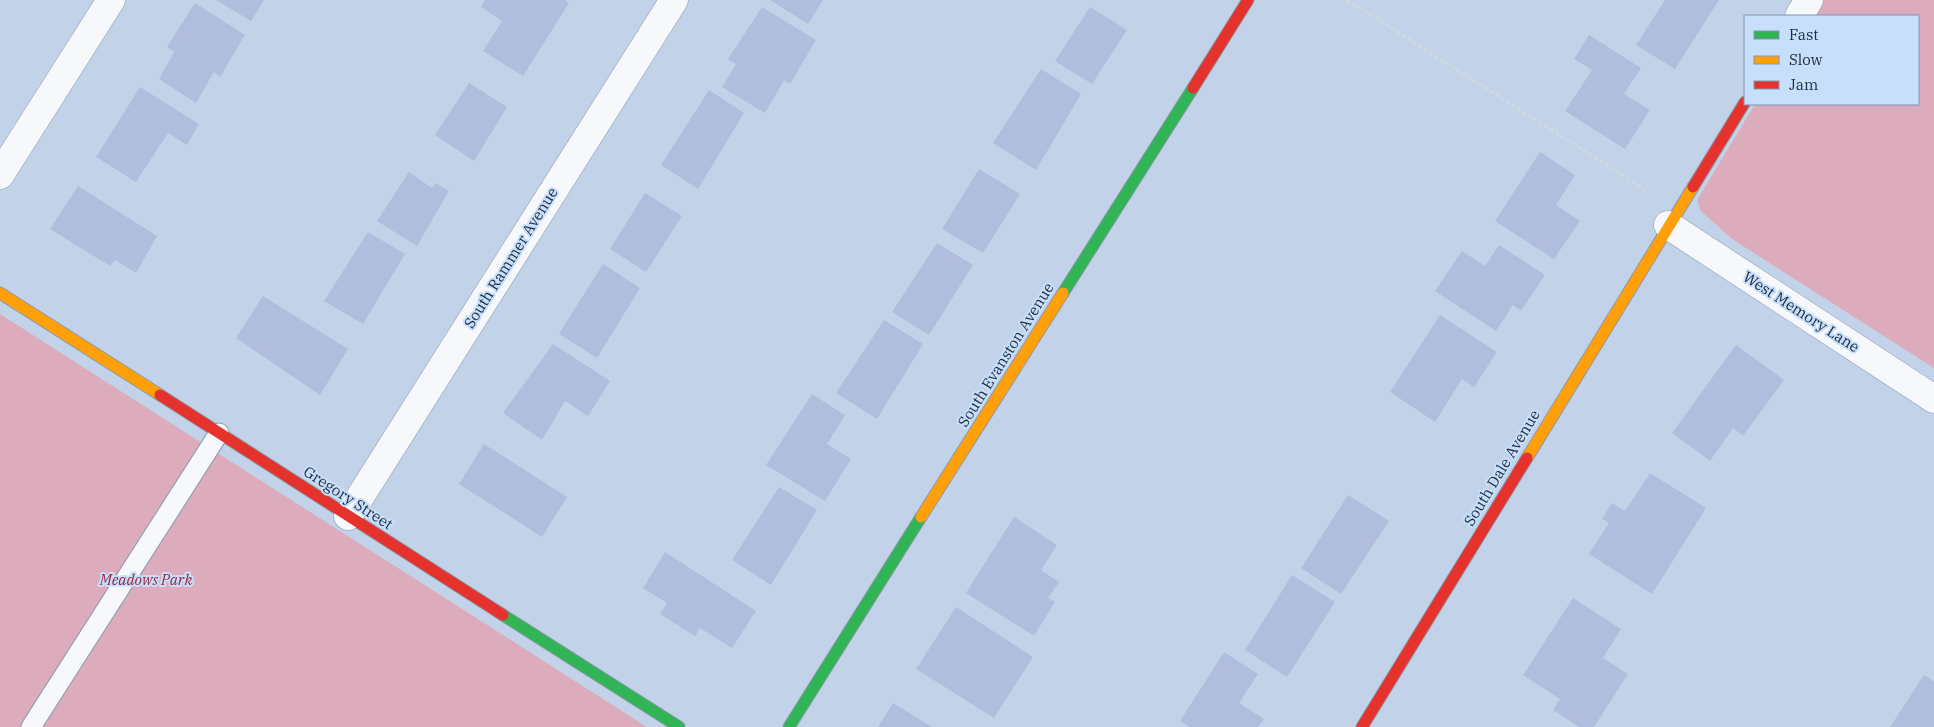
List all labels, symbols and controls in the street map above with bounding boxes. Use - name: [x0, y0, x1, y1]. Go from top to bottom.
- legend: [1744, 15, 1919, 105]
- text: Fast: [1789, 25, 1819, 44]
- text: Slow: [1789, 50, 1823, 69]
- text: Jam: [1789, 75, 1818, 94]
- street label: South Rammer Avenue: [459, 184, 562, 332]
- street label: West Memory Lane: [1739, 267, 1863, 356]
- street label: South Evanston Avenue: [953, 279, 1058, 430]
- street label: South Dale Avenue: [1459, 406, 1544, 529]
- street label: Gregory Street: [300, 462, 397, 534]
- park label: Meadows Park: [99, 570, 192, 589]

